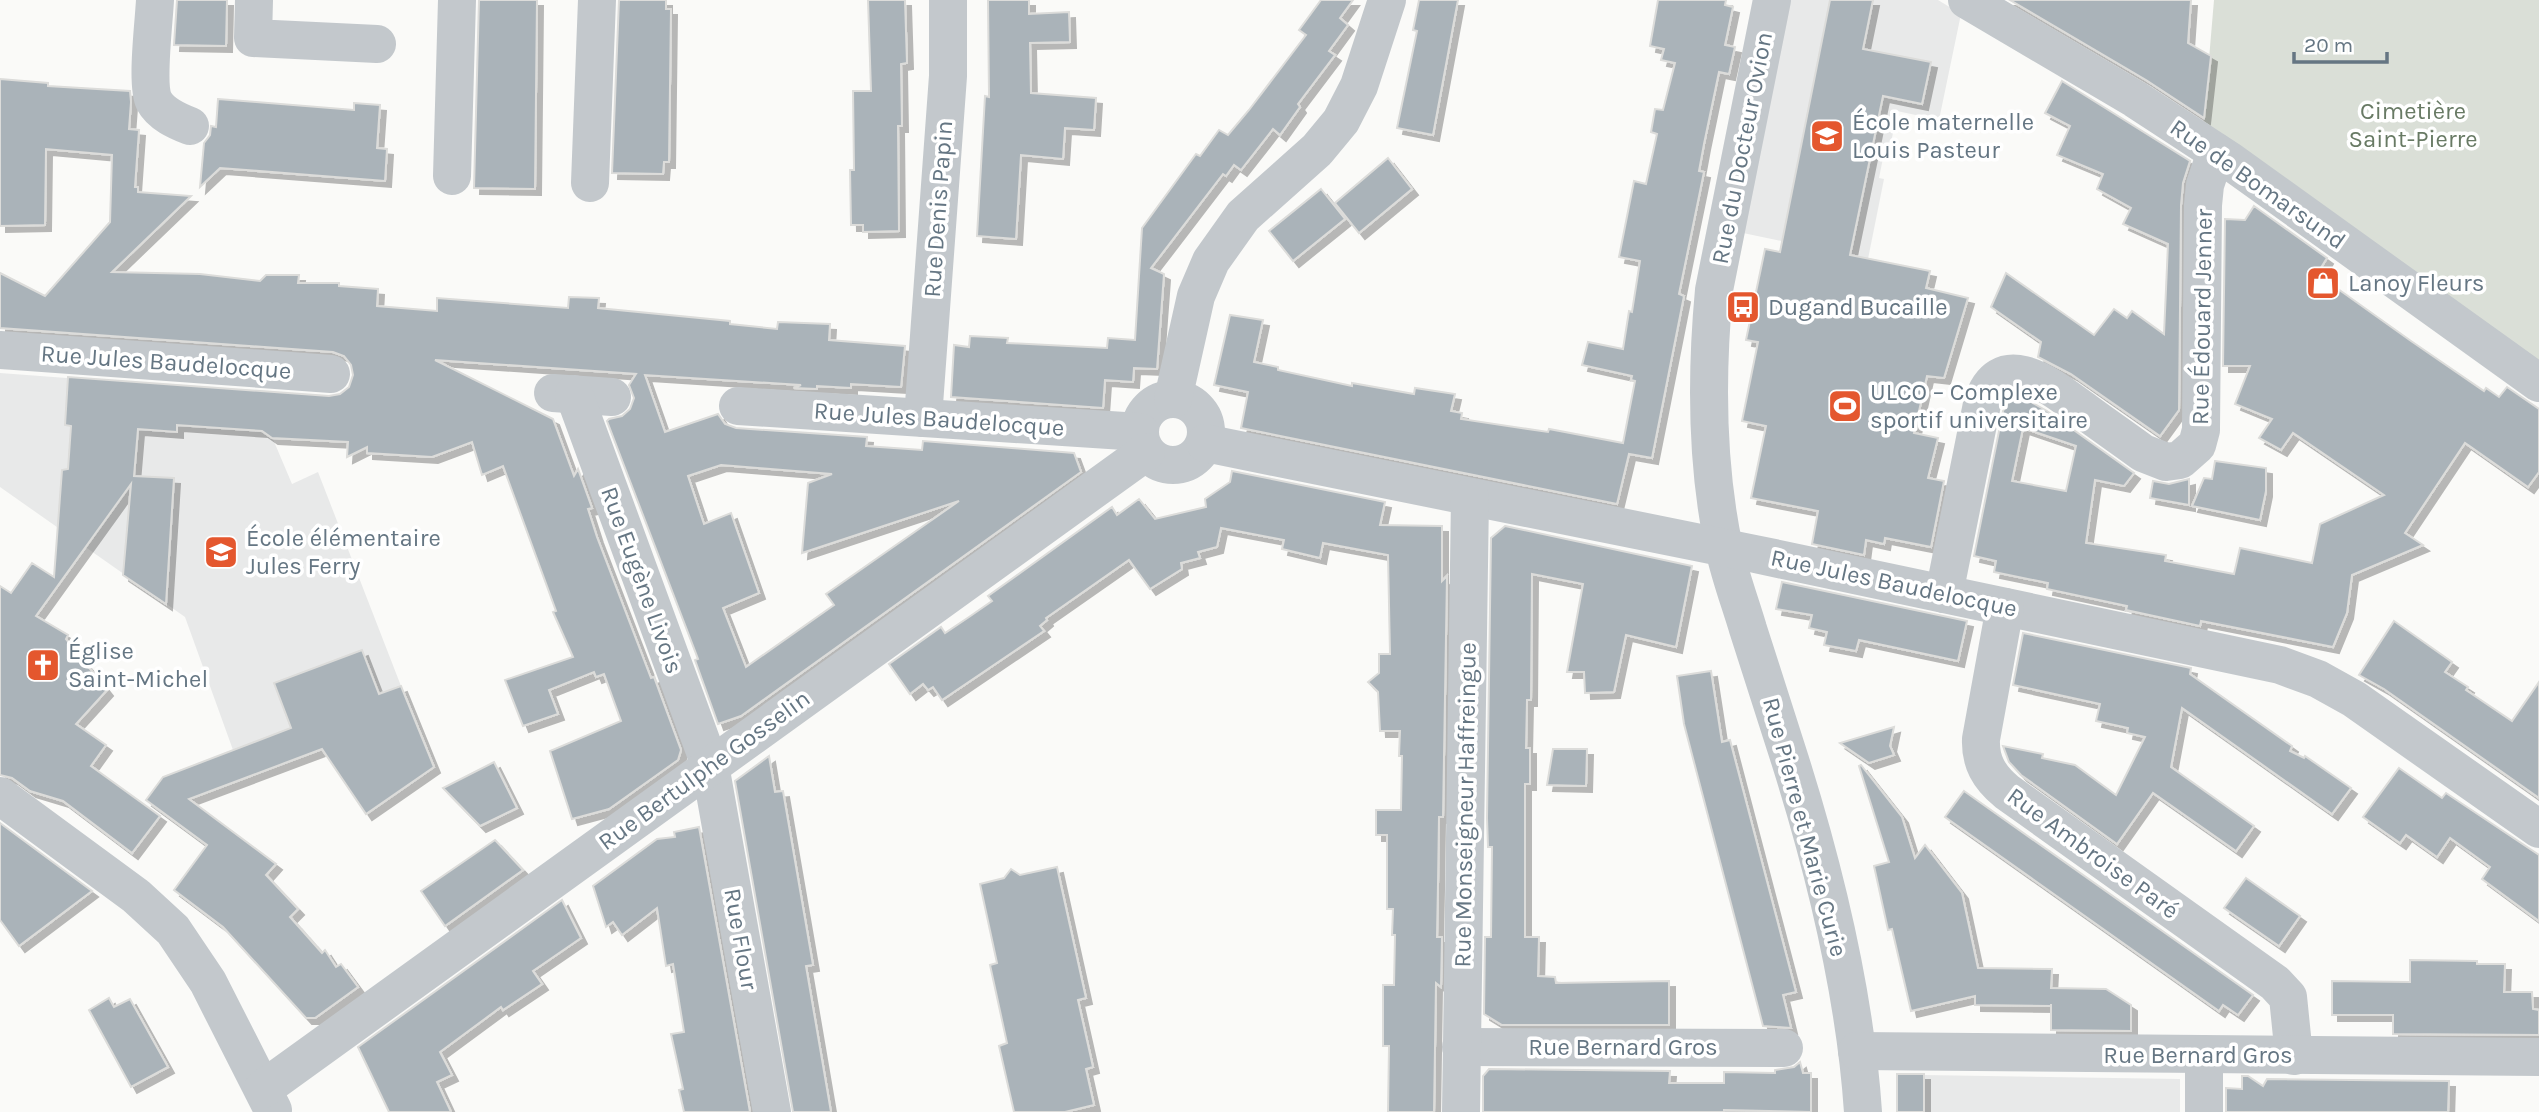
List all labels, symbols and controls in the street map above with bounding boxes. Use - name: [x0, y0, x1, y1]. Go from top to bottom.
- scale bar: [2294, 21, 2387, 65]
- street label: Rue du Docteur Ovion: [1706, 30, 1778, 266]
- text: 20 m: [2304, 33, 2353, 57]
- park label: Cimetière Saint-Pierre: [2348, 97, 2478, 153]
- place label: École maternelle Louis Pasteur: [1852, 107, 2034, 164]
- street label: Rue de Bomarsund: [2165, 113, 2351, 255]
- school or university icon: École maternelle Louis Pasteur: [1808, 117, 1846, 155]
- street label: Rue Denis Papin: [918, 119, 958, 299]
- street label: Rue Édouard Jenner: [2185, 208, 2218, 425]
- shop icon: Lanoy Fleurs: [2304, 264, 2342, 302]
- place label: Lanoy Fleurs: [2348, 269, 2484, 297]
- bus stop icon: Dugand Bucaille: [1724, 288, 1762, 326]
- place label: Dugand Bucaille: [1768, 293, 1948, 321]
- street label: Rue Jules Baudelocque: [40, 339, 292, 385]
- place label: ULCO – Complexe sportif universitaire: [1870, 378, 2088, 434]
- sports icon: ULCO – Complexe sportif universitaire: [1826, 387, 1864, 425]
- street label: Rue Jules Baudelocque: [813, 396, 1065, 442]
- street label: Rue Eugène Livois: [595, 483, 689, 677]
- place label: École élémentaire Jules Ferry: [246, 523, 441, 580]
- school or university icon: École élémentaire Jules Ferry: [202, 533, 240, 571]
- street label: Rue Jules Baudelocque: [1768, 543, 2020, 623]
- place label: Église Saint-Michel: [68, 636, 208, 693]
- street label: Rue Monseigneur Haffreingue: [1448, 642, 1482, 968]
- church icon: Église Saint-Michel: [24, 646, 62, 684]
- street label: Rue Bertulphe Gosselin: [593, 684, 815, 856]
- street label: Rue Pierre et Marie Curie: [1757, 694, 1853, 960]
- street label: Rue Ambroise Paré: [2002, 781, 2184, 925]
- street label: Rue Flour: [718, 886, 764, 992]
- street label: Rue Bernard Gros: [1528, 1033, 1718, 1061]
- street label: Rue Bernard Gros: [2103, 1041, 2293, 1069]

